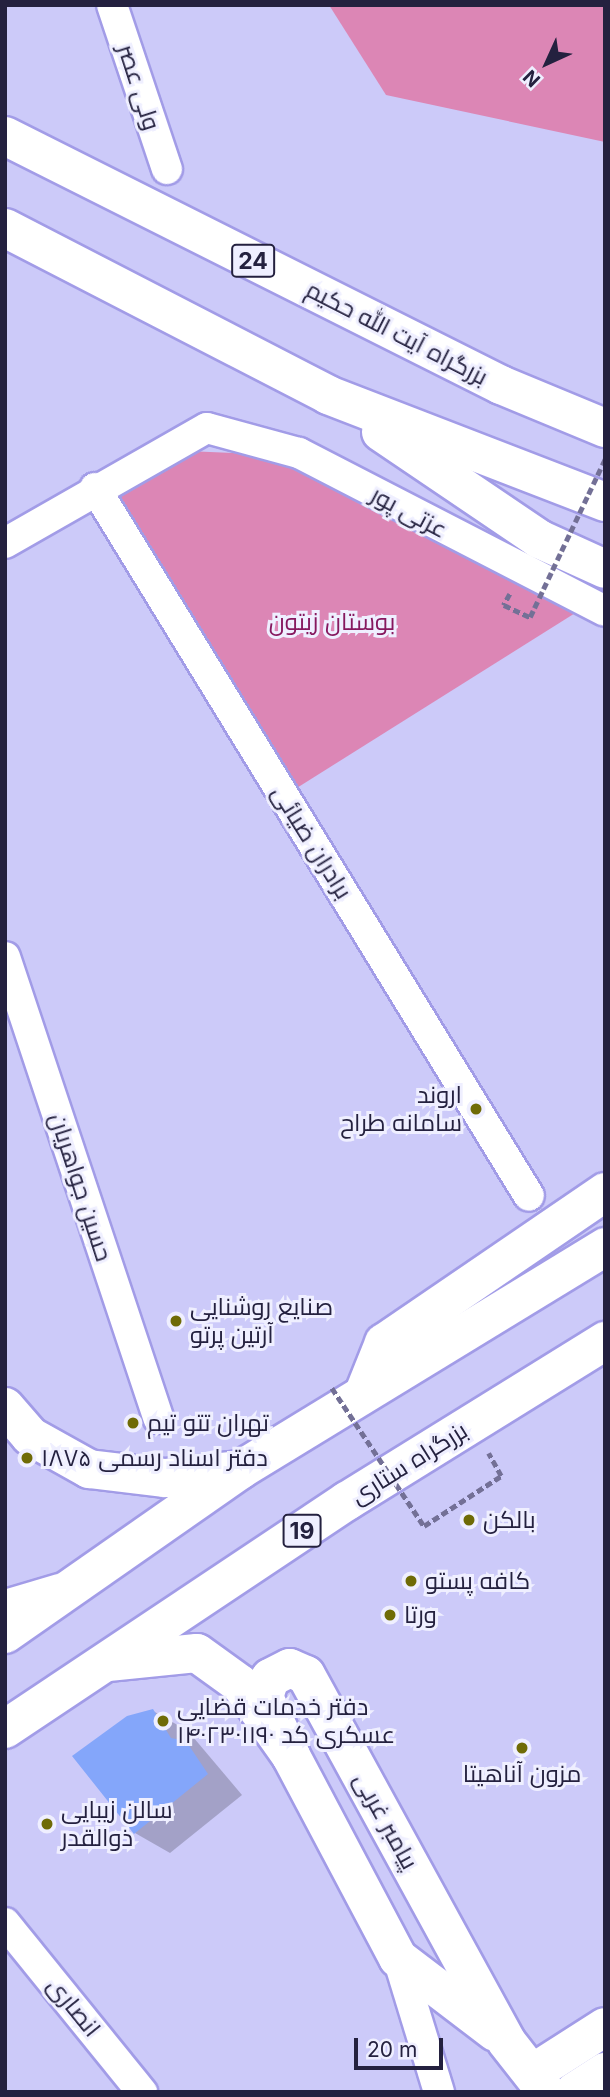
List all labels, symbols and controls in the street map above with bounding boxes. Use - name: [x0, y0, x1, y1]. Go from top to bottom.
- north arrow: [512, 28, 582, 98]
- street label: ولی عصر: [112, 40, 166, 134]
- text: N: [519, 65, 545, 91]
- road number: 24: [230, 242, 276, 280]
- street label: بزرگراه آیت الله حکیم: [301, 275, 493, 391]
- street label: عزتی پور: [366, 480, 452, 544]
- park label: بوستان زیتون: [269, 608, 395, 636]
- street label: برادران ضیائی: [266, 780, 358, 904]
- place label: اروند سامانه طراح: [340, 1081, 462, 1137]
- marker: اروند سامانه طراح: [468, 1101, 484, 1117]
- street label: حسین جواهریان: [44, 1109, 118, 1265]
- place label: صنایع روشنایی آرتین پرتو: [190, 1293, 333, 1349]
- marker: صنایع روشنایی آرتین پرتو: [168, 1313, 184, 1329]
- place label: تهران تتو تیم: [147, 1409, 269, 1437]
- marker: تهران تتو تیم: [125, 1415, 141, 1431]
- street label: بزرگراه ستاری: [345, 1416, 473, 1510]
- place label: دفتر اسناد رسمی ۱۸۷۵: [41, 1444, 268, 1472]
- marker: دفتر اسناد رسمی ۱۸۷۵: [19, 1450, 35, 1466]
- place label: بالکن: [483, 1506, 536, 1534]
- road number: 19: [281, 1512, 323, 1550]
- marker: بالکن: [461, 1512, 477, 1528]
- place label: کافه پستو: [425, 1567, 530, 1595]
- marker: کافه پستو: [403, 1573, 419, 1589]
- place label: ورتا: [404, 1601, 437, 1629]
- marker: ورتا: [382, 1607, 398, 1623]
- place label: دفتر خدمات قضایی عسکری کد ۱۴۰۲۳۰۱۱۹۰: [177, 1693, 395, 1749]
- marker: دفتر خدمات قضایی عسکری کد ۱۴۰۲۳۰۱۱۹۰: [155, 1713, 171, 1729]
- marker: مزون آناهیتا: [514, 1740, 530, 1756]
- place label: مزون آناهیتا: [463, 1760, 581, 1788]
- street label: پیامبر غربی: [348, 1768, 424, 1874]
- place label: سالن زیبایی ذوالقدر: [61, 1796, 173, 1852]
- marker: سالن زیبایی ذوالقدر: [39, 1816, 55, 1832]
- street label: انصاری: [41, 1971, 107, 2043]
- scale bar: [358, 2024, 447, 2068]
- text: 20 m: [367, 2037, 417, 2062]

